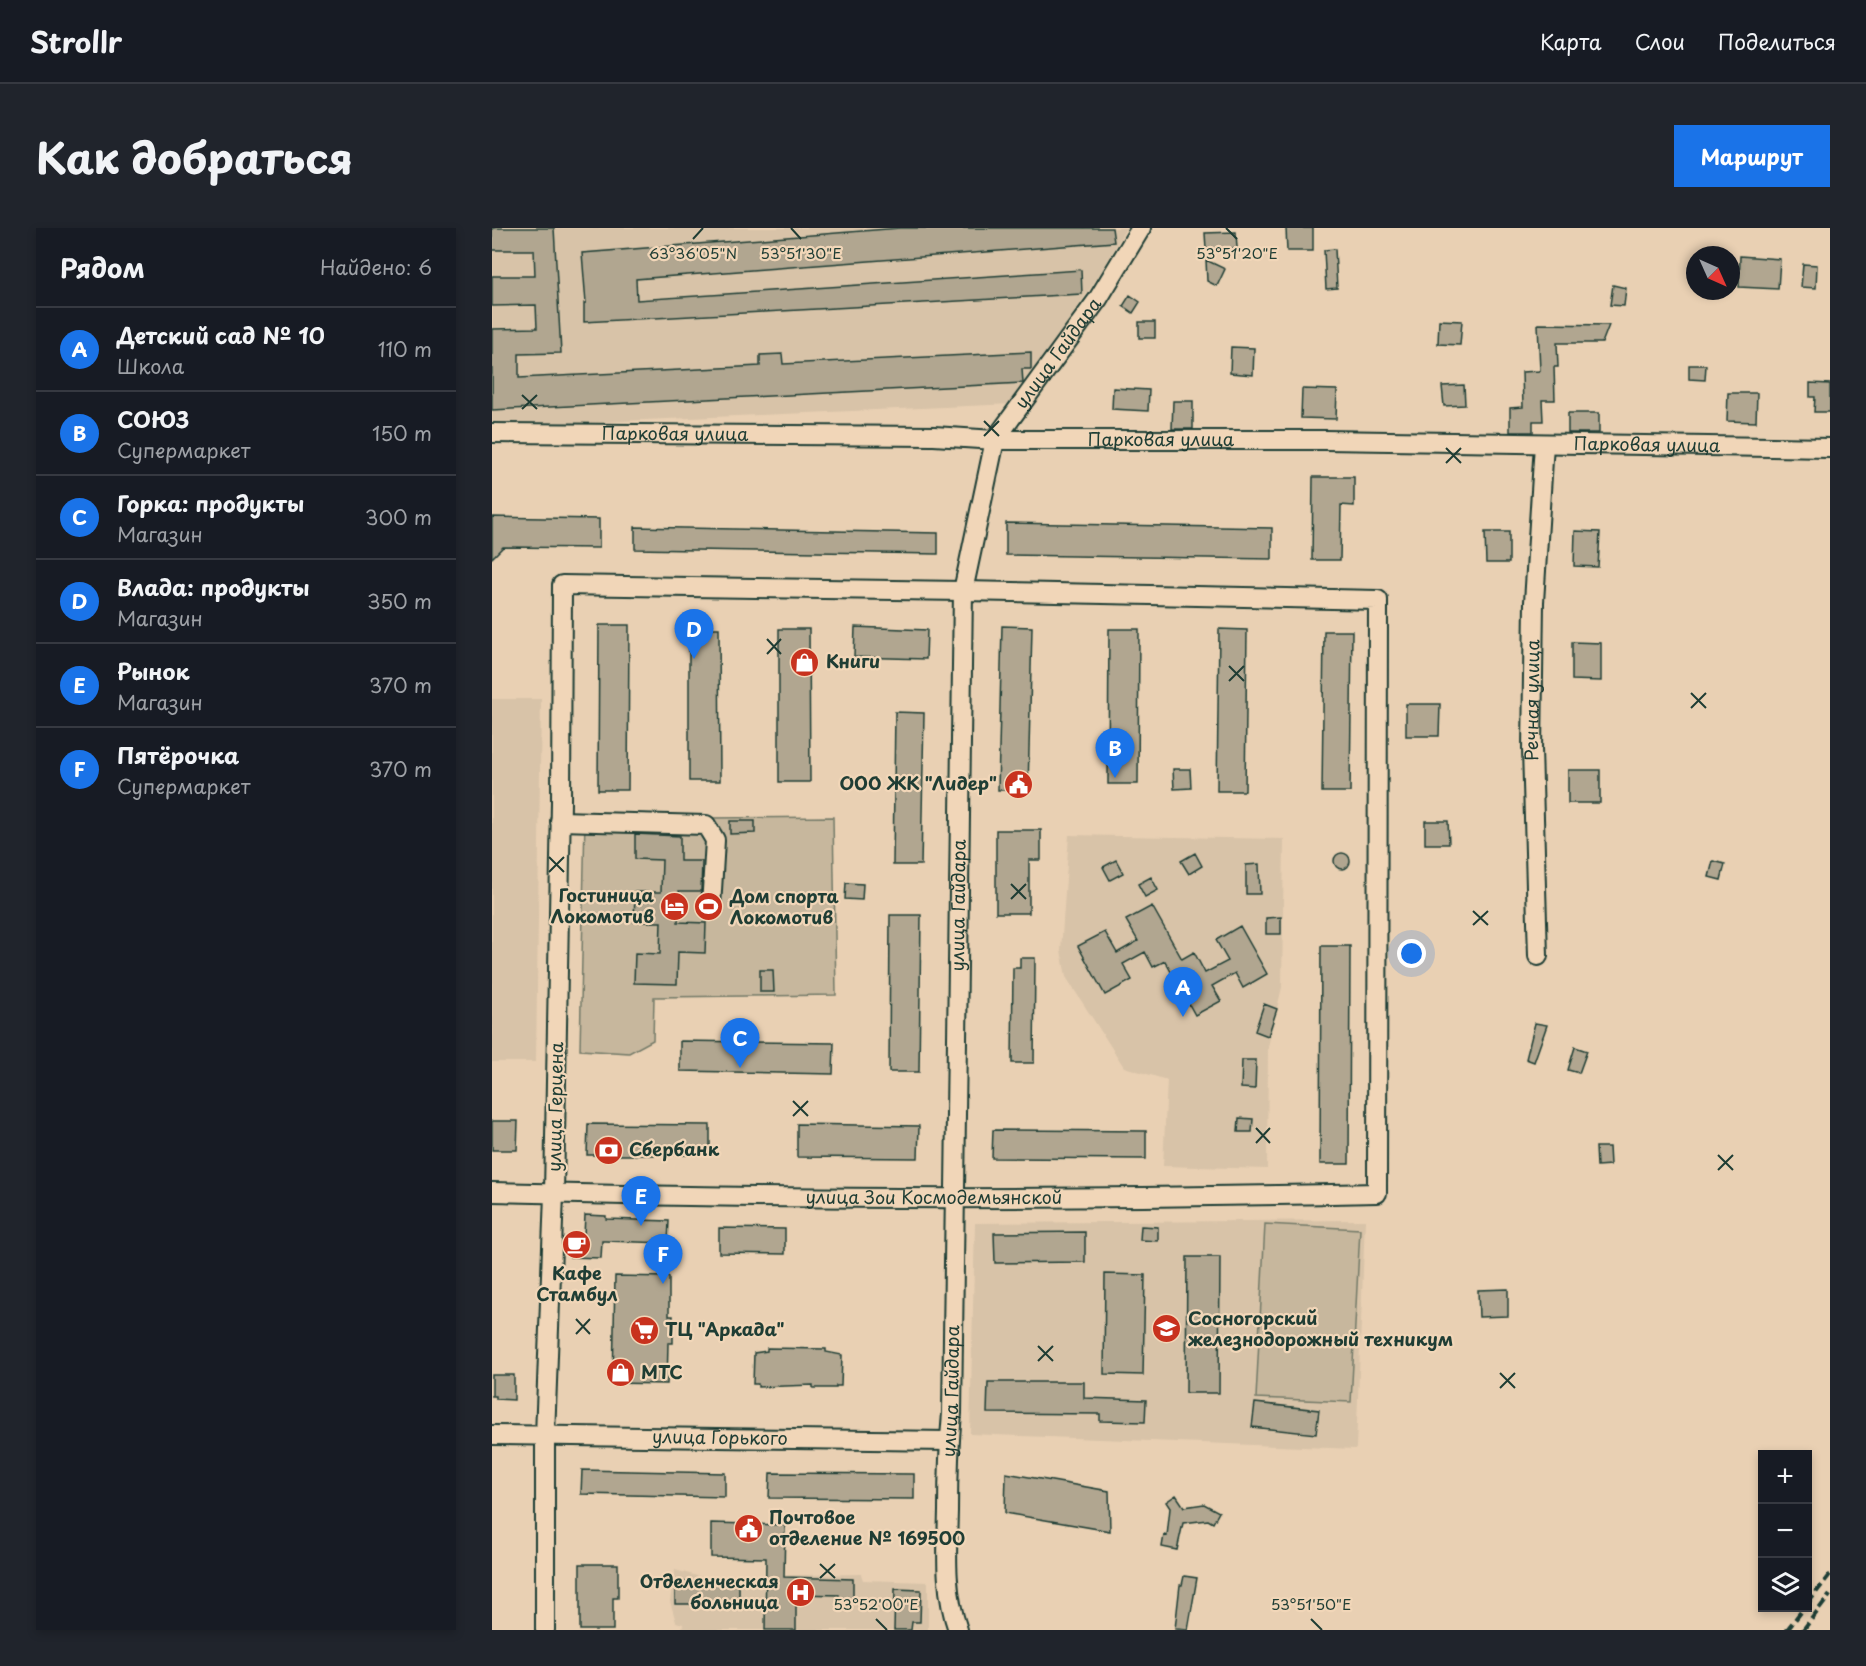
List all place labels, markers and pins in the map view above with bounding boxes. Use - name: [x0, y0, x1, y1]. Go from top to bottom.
- pin: D: [674, 610, 714, 659]
- shop icon: Книги: [789, 646, 821, 678]
- place label: Книги: [826, 647, 880, 674]
- pin: B: [1096, 728, 1134, 778]
- public building icon: ООО ЖК "Лидер": [1002, 768, 1034, 800]
- place label: ООО ЖК "Лидер": [839, 769, 997, 796]
- place label: Гостиница Локомотив: [551, 881, 654, 929]
- place label: Дом спорта Локомотив: [729, 882, 840, 930]
- hotel icon: Гостиница Локомотив: [659, 890, 691, 922]
- sports icon: Дом спорта Локомотив: [693, 891, 725, 923]
- pin: A: [1164, 968, 1202, 1017]
- pin: C: [720, 1018, 760, 1068]
- bank icon: Сбербанк: [592, 1134, 624, 1166]
- place label: Сбербанк: [629, 1135, 720, 1162]
- pin: E: [622, 1176, 660, 1226]
- cafe icon: Кафе Стамбул: [561, 1229, 593, 1261]
- pin: F: [644, 1234, 682, 1284]
- place label: Кафе Стамбул: [536, 1259, 618, 1307]
- place label: Сосногорский железнодорожный техникум: [1188, 1304, 1453, 1352]
- school or university icon: Сосногорский железнодорожный техникум: [1151, 1313, 1183, 1345]
- supermarket icon: ТЦ "Аркада": [628, 1314, 660, 1346]
- place label: ТЦ "Аркада": [665, 1315, 785, 1342]
- shop icon: МТС: [604, 1357, 636, 1389]
- place label: МТС: [641, 1358, 683, 1385]
- place label: Почтовое отделение № 169500: [769, 1503, 965, 1551]
- public building icon: Почтовое отделение № 169500: [732, 1512, 764, 1544]
- place label: Отделенческая больница: [640, 1567, 779, 1615]
- hospital icon: Отделенческая больница: [784, 1576, 816, 1608]

